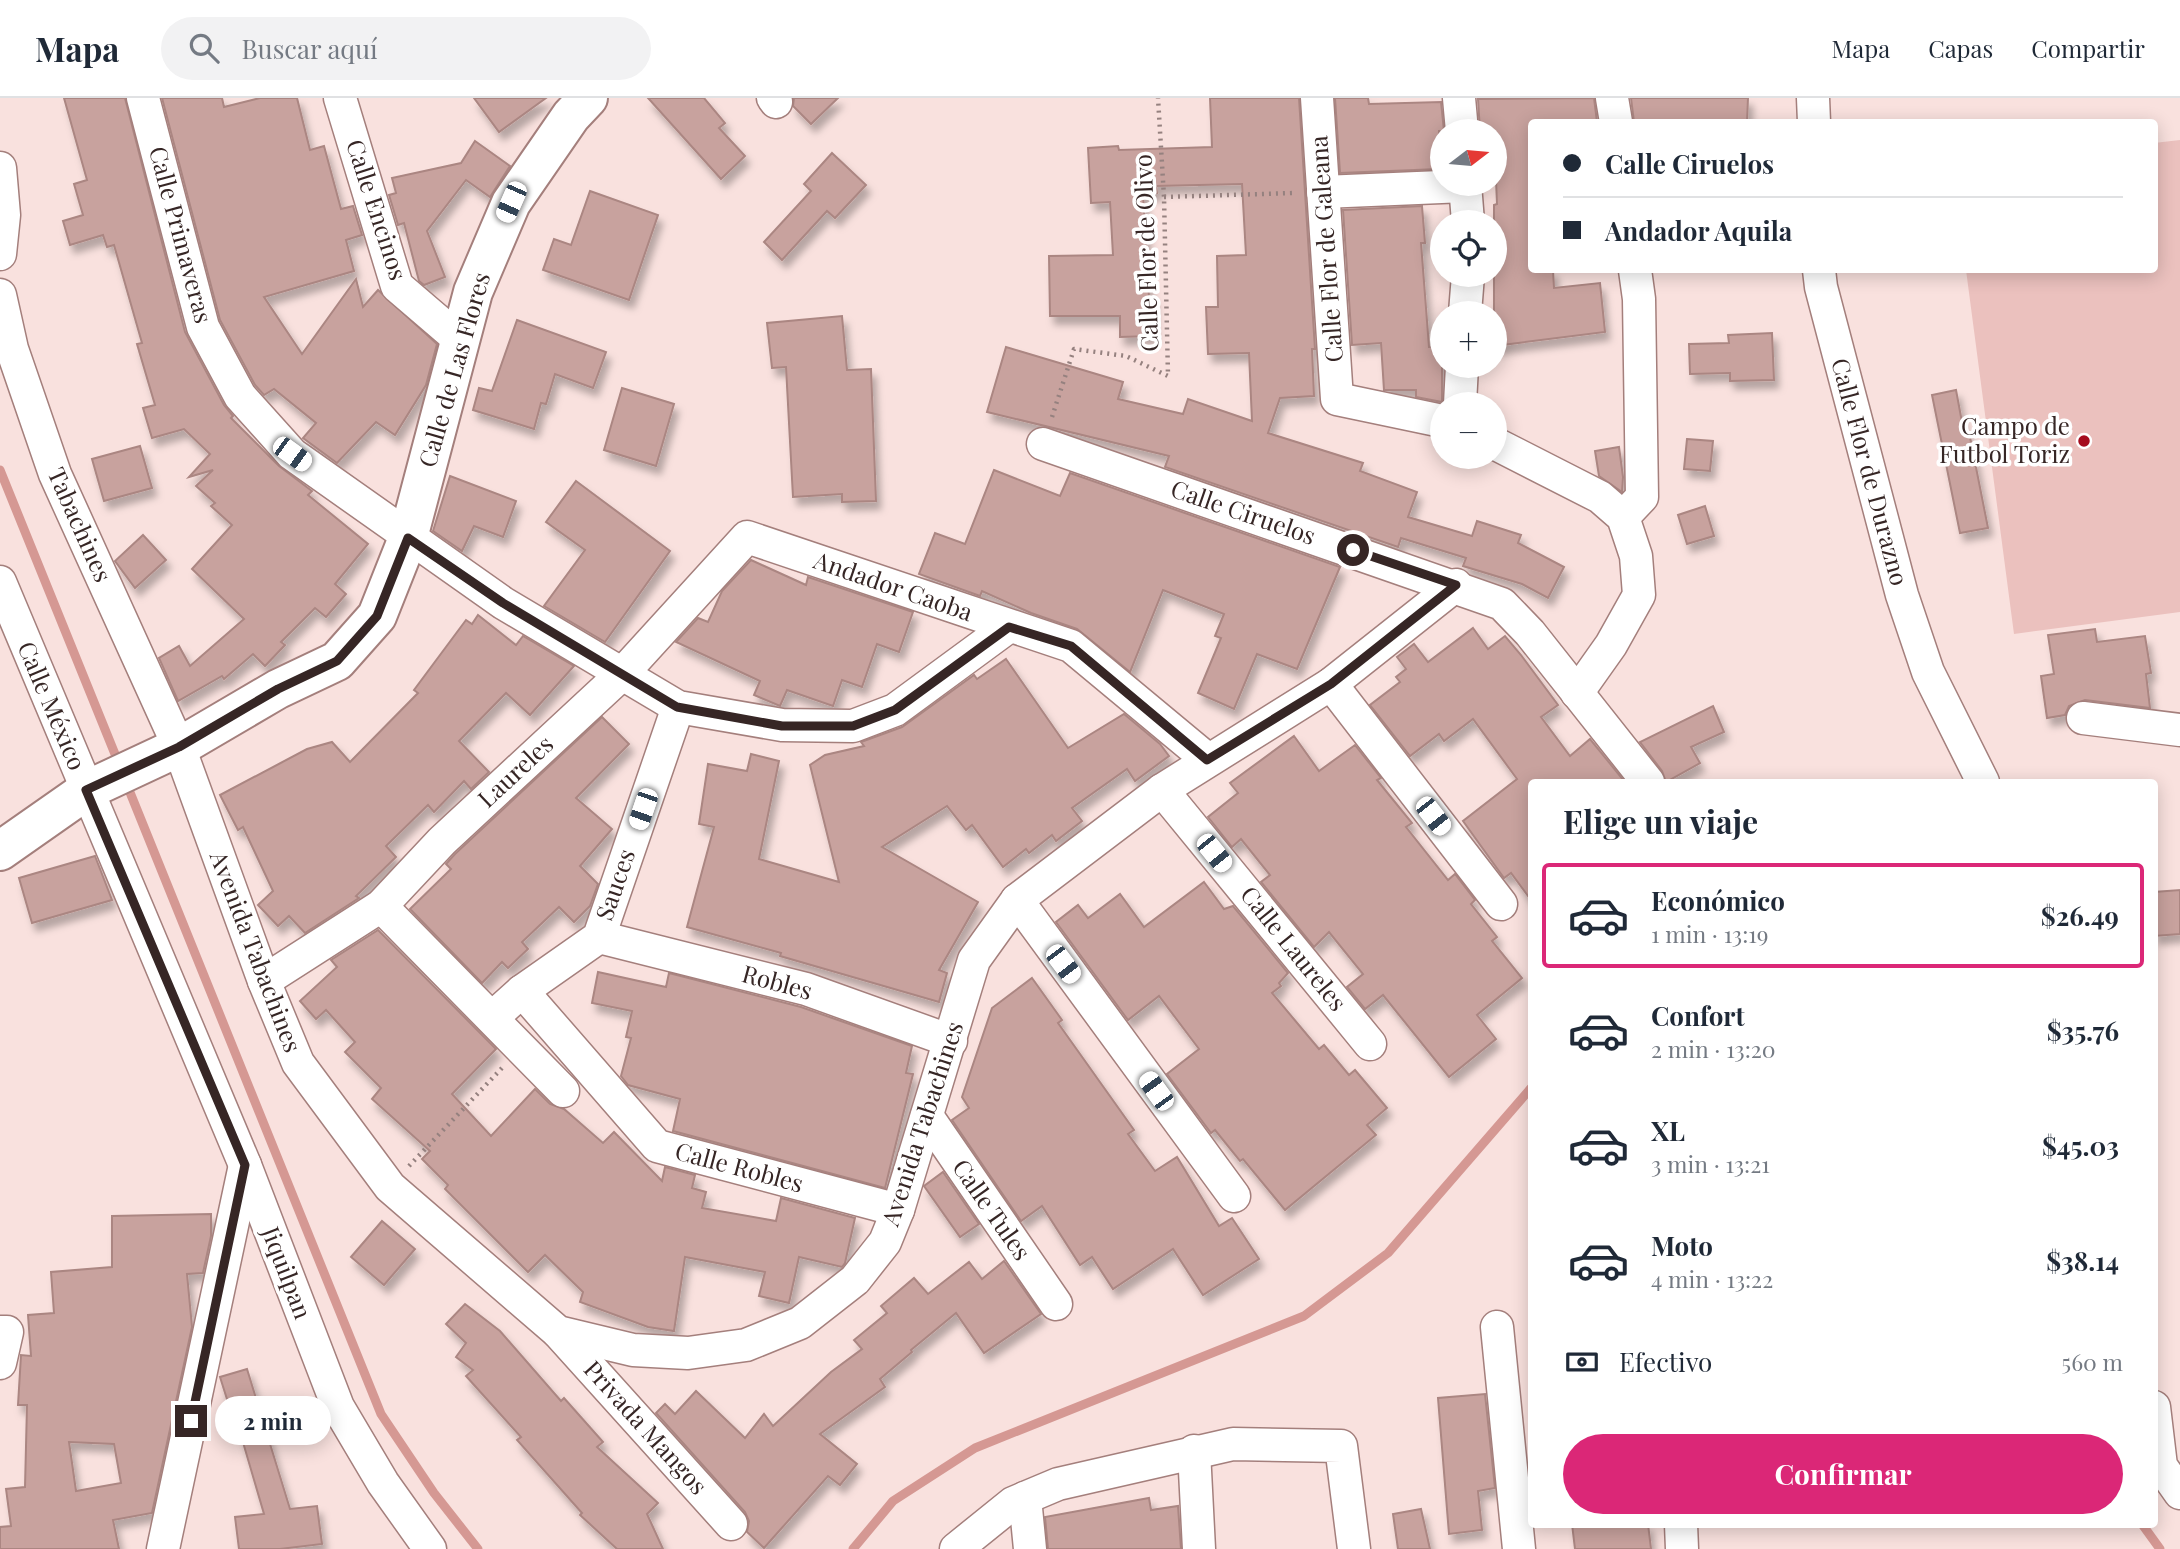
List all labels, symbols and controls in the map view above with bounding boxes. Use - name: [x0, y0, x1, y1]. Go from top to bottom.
- search box: [161, 17, 651, 80]
- text: Mapa: [35, 26, 119, 70]
- icon: search: [185, 29, 223, 67]
- text: Buscar aquí: [241, 31, 378, 66]
- text: Mapa: [1832, 32, 1890, 64]
- text: Capas: [1928, 32, 1993, 64]
- text: Compartir: [2031, 32, 2145, 64]
- north arrow: [1430, 119, 1507, 196]
- map controls: [1430, 119, 1507, 469]
- street label: Calle Encinos: [340, 135, 416, 284]
- street label: Calle Flor de Galeana: [1301, 135, 1349, 364]
- street label: Calle Primaveras: [143, 142, 221, 327]
- text: Calle Ciruelos: [1605, 146, 1774, 181]
- street label: Calle Flor de Olivo: [1126, 154, 1164, 352]
- car: [493, 179, 530, 225]
- button: locate: [1430, 210, 1507, 287]
- text: Andador Aquila: [1605, 213, 1792, 248]
- street label: Calle de Las Flores: [410, 268, 496, 471]
- button: +: [1430, 301, 1507, 378]
- street label: Calle Flor de Durazno: [1825, 354, 1917, 589]
- button: −: [1430, 392, 1507, 469]
- place label: Campo de Futbol Toriz: [1939, 409, 2070, 469]
- car: [269, 433, 316, 475]
- marker: Campo de Futbol Toriz: [2076, 433, 2092, 449]
- street label: Tabachines: [41, 462, 120, 586]
- street label: Calle Ciruelos: [1167, 471, 1320, 551]
- route start: [1337, 534, 1369, 566]
- street label: Andador Caoba: [809, 543, 977, 627]
- street label: Calle México: [11, 636, 94, 774]
- street label: Laureles: [470, 728, 559, 814]
- car: [627, 786, 660, 832]
- car: [1412, 793, 1455, 839]
- text: Elige un viaje: [1563, 799, 1758, 842]
- car: [1193, 830, 1236, 876]
- street label: Sauces: [587, 844, 641, 924]
- street label: Avenida Tabachines: [203, 845, 310, 1057]
- street label: Calle Laureles: [1234, 879, 1355, 1017]
- text: Económico: [1651, 883, 1785, 918]
- icon: car: [1567, 884, 1630, 947]
- text: $26.49: [2041, 898, 2119, 933]
- text: 1 min · 13:19: [1651, 918, 1768, 949]
- car: [1042, 941, 1085, 987]
- street label: Robles: [739, 956, 816, 1006]
- text: Confort: [1651, 998, 1745, 1033]
- icon: car: [1567, 999, 1630, 1062]
- text: $35.76: [2047, 1013, 2119, 1048]
- street label: Avenida Tabachines: [873, 1017, 969, 1231]
- text: 2 min · 13:20: [1651, 1033, 1776, 1064]
- car: [1136, 1068, 1177, 1114]
- text: XL: [1651, 1113, 1685, 1148]
- icon: car: [1567, 1114, 1630, 1177]
- text: $45.03: [2042, 1128, 2119, 1163]
- street label: Calle Robles: [672, 1134, 807, 1199]
- text: 3 min · 13:21: [1651, 1148, 1770, 1179]
- street label: Calle Tules: [946, 1152, 1039, 1266]
- street label: Jiquilpan: [255, 1221, 320, 1323]
- text: Moto: [1651, 1228, 1713, 1263]
- icon: car: [1567, 1229, 1630, 1292]
- text: $38.14: [2046, 1243, 2119, 1278]
- text: 4 min · 13:22: [1651, 1263, 1773, 1294]
- icon: cash: [1563, 1343, 1601, 1381]
- text: Efectivo: [1619, 1344, 1712, 1379]
- text: 560 m: [2062, 1346, 2123, 1377]
- street label: Privada Mangos: [578, 1353, 715, 1501]
- callout: 2 min: [216, 1396, 331, 1446]
- route end: [175, 1405, 207, 1437]
- text: 2 min: [243, 1405, 303, 1436]
- button: Confirmar: [1563, 1434, 2123, 1514]

